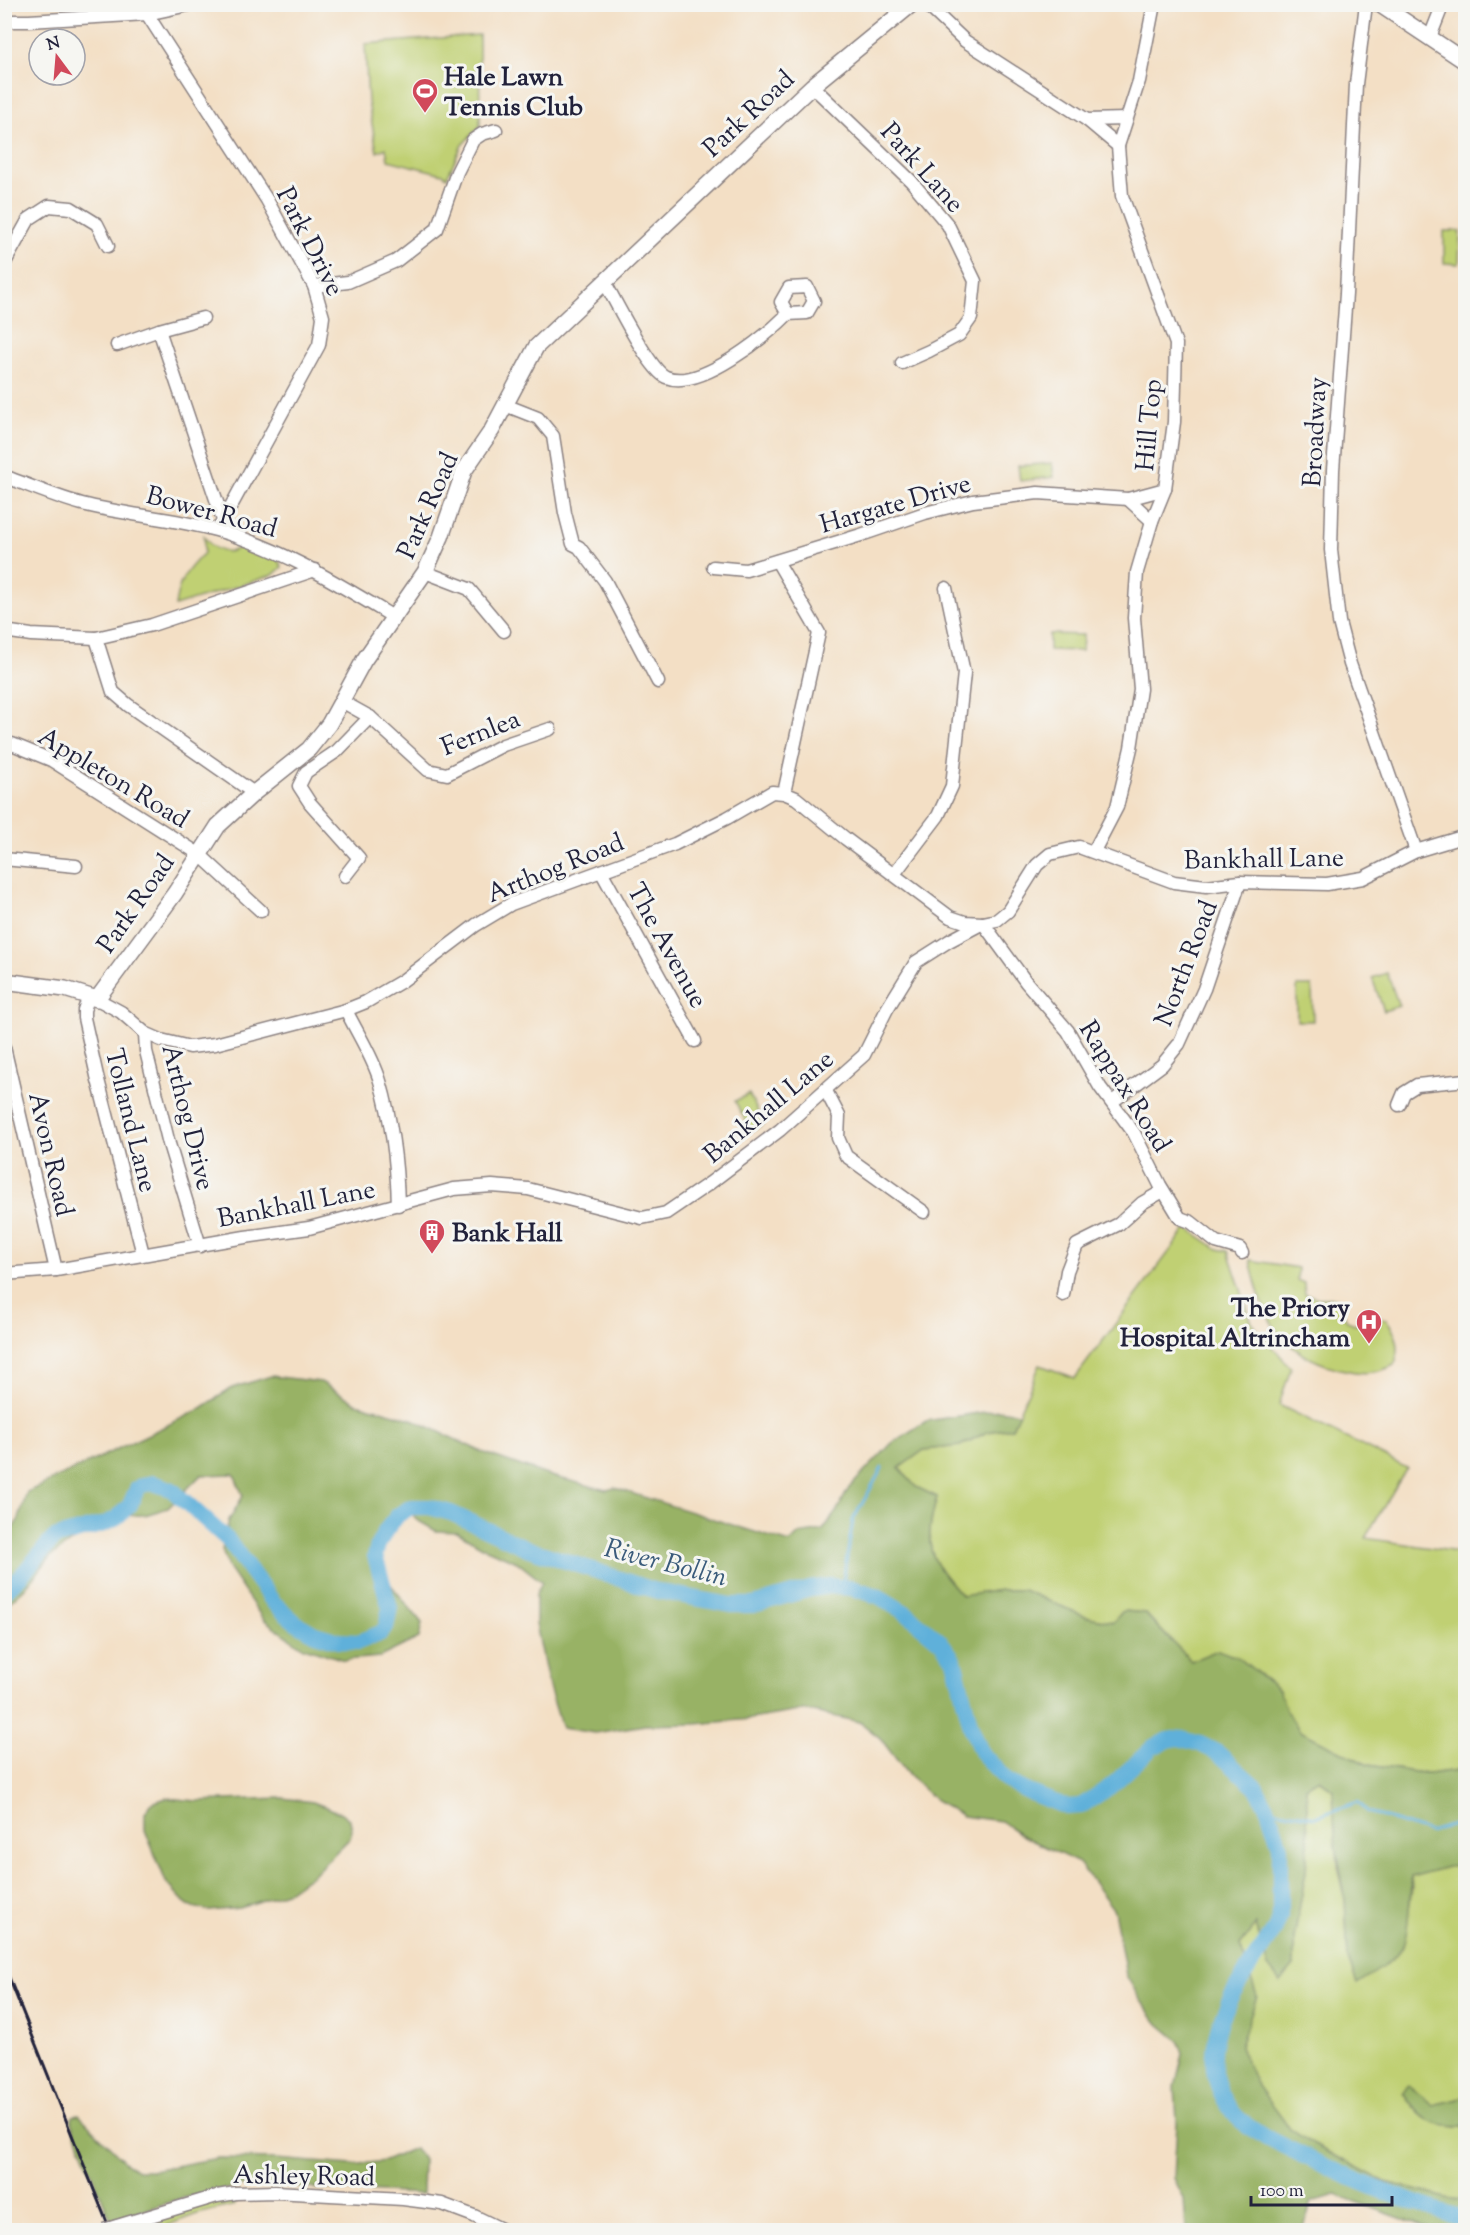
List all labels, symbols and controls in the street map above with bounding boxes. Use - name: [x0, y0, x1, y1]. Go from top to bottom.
- north arrow: [27, 27, 87, 87]
- text: N: [44, 32, 63, 58]
- place label: Hale Lawn Tennis Club: [444, 60, 583, 127]
- street label: Park Road: [696, 62, 804, 167]
- sports icon: Hale Lawn Tennis Club: [410, 76, 440, 114]
- street label: Park Lane: [871, 115, 972, 222]
- street label: Park Drive: [266, 181, 352, 303]
- street label: Broadway: [1295, 376, 1338, 488]
- street label: Hill Top: [1128, 378, 1173, 473]
- street label: Park Road: [389, 446, 469, 565]
- street label: Hargate Drive: [816, 466, 976, 545]
- street label: Bower Road: [142, 478, 281, 549]
- street label: Fernlea: [436, 702, 526, 767]
- street label: Appleton Road: [30, 719, 196, 839]
- street label: Arthog Road: [482, 825, 630, 914]
- street label: Bankhall Lane: [1184, 841, 1344, 880]
- street label: Park Road: [89, 847, 185, 962]
- street label: The Avenue: [616, 877, 715, 1015]
- street label: North Road: [1146, 895, 1228, 1032]
- street label: Rappax Road: [1069, 1014, 1179, 1161]
- street label: Arthog Drive: [151, 1041, 223, 1194]
- street label: Bankhall Lane: [696, 1042, 843, 1174]
- street label: Tolland Lane: [94, 1045, 165, 1196]
- street label: Avon Road: [17, 1089, 82, 1220]
- street label: Bankhall Lane: [214, 1172, 379, 1239]
- place label: Bank Hall: [452, 1216, 563, 1253]
- building icon: Bank Hall: [417, 1217, 447, 1255]
- place label: The Priory Hospital Altrincham: [1120, 1291, 1350, 1358]
- hospital icon: The Priory Hospital Altrincham: [1354, 1307, 1384, 1345]
- water label: River Bollin: [600, 1530, 731, 1598]
- street label: Ashley Road: [233, 2158, 376, 2197]
- scale bar: [1251, 2169, 1392, 2207]
- text: 100 m: [1260, 2179, 1304, 2205]

